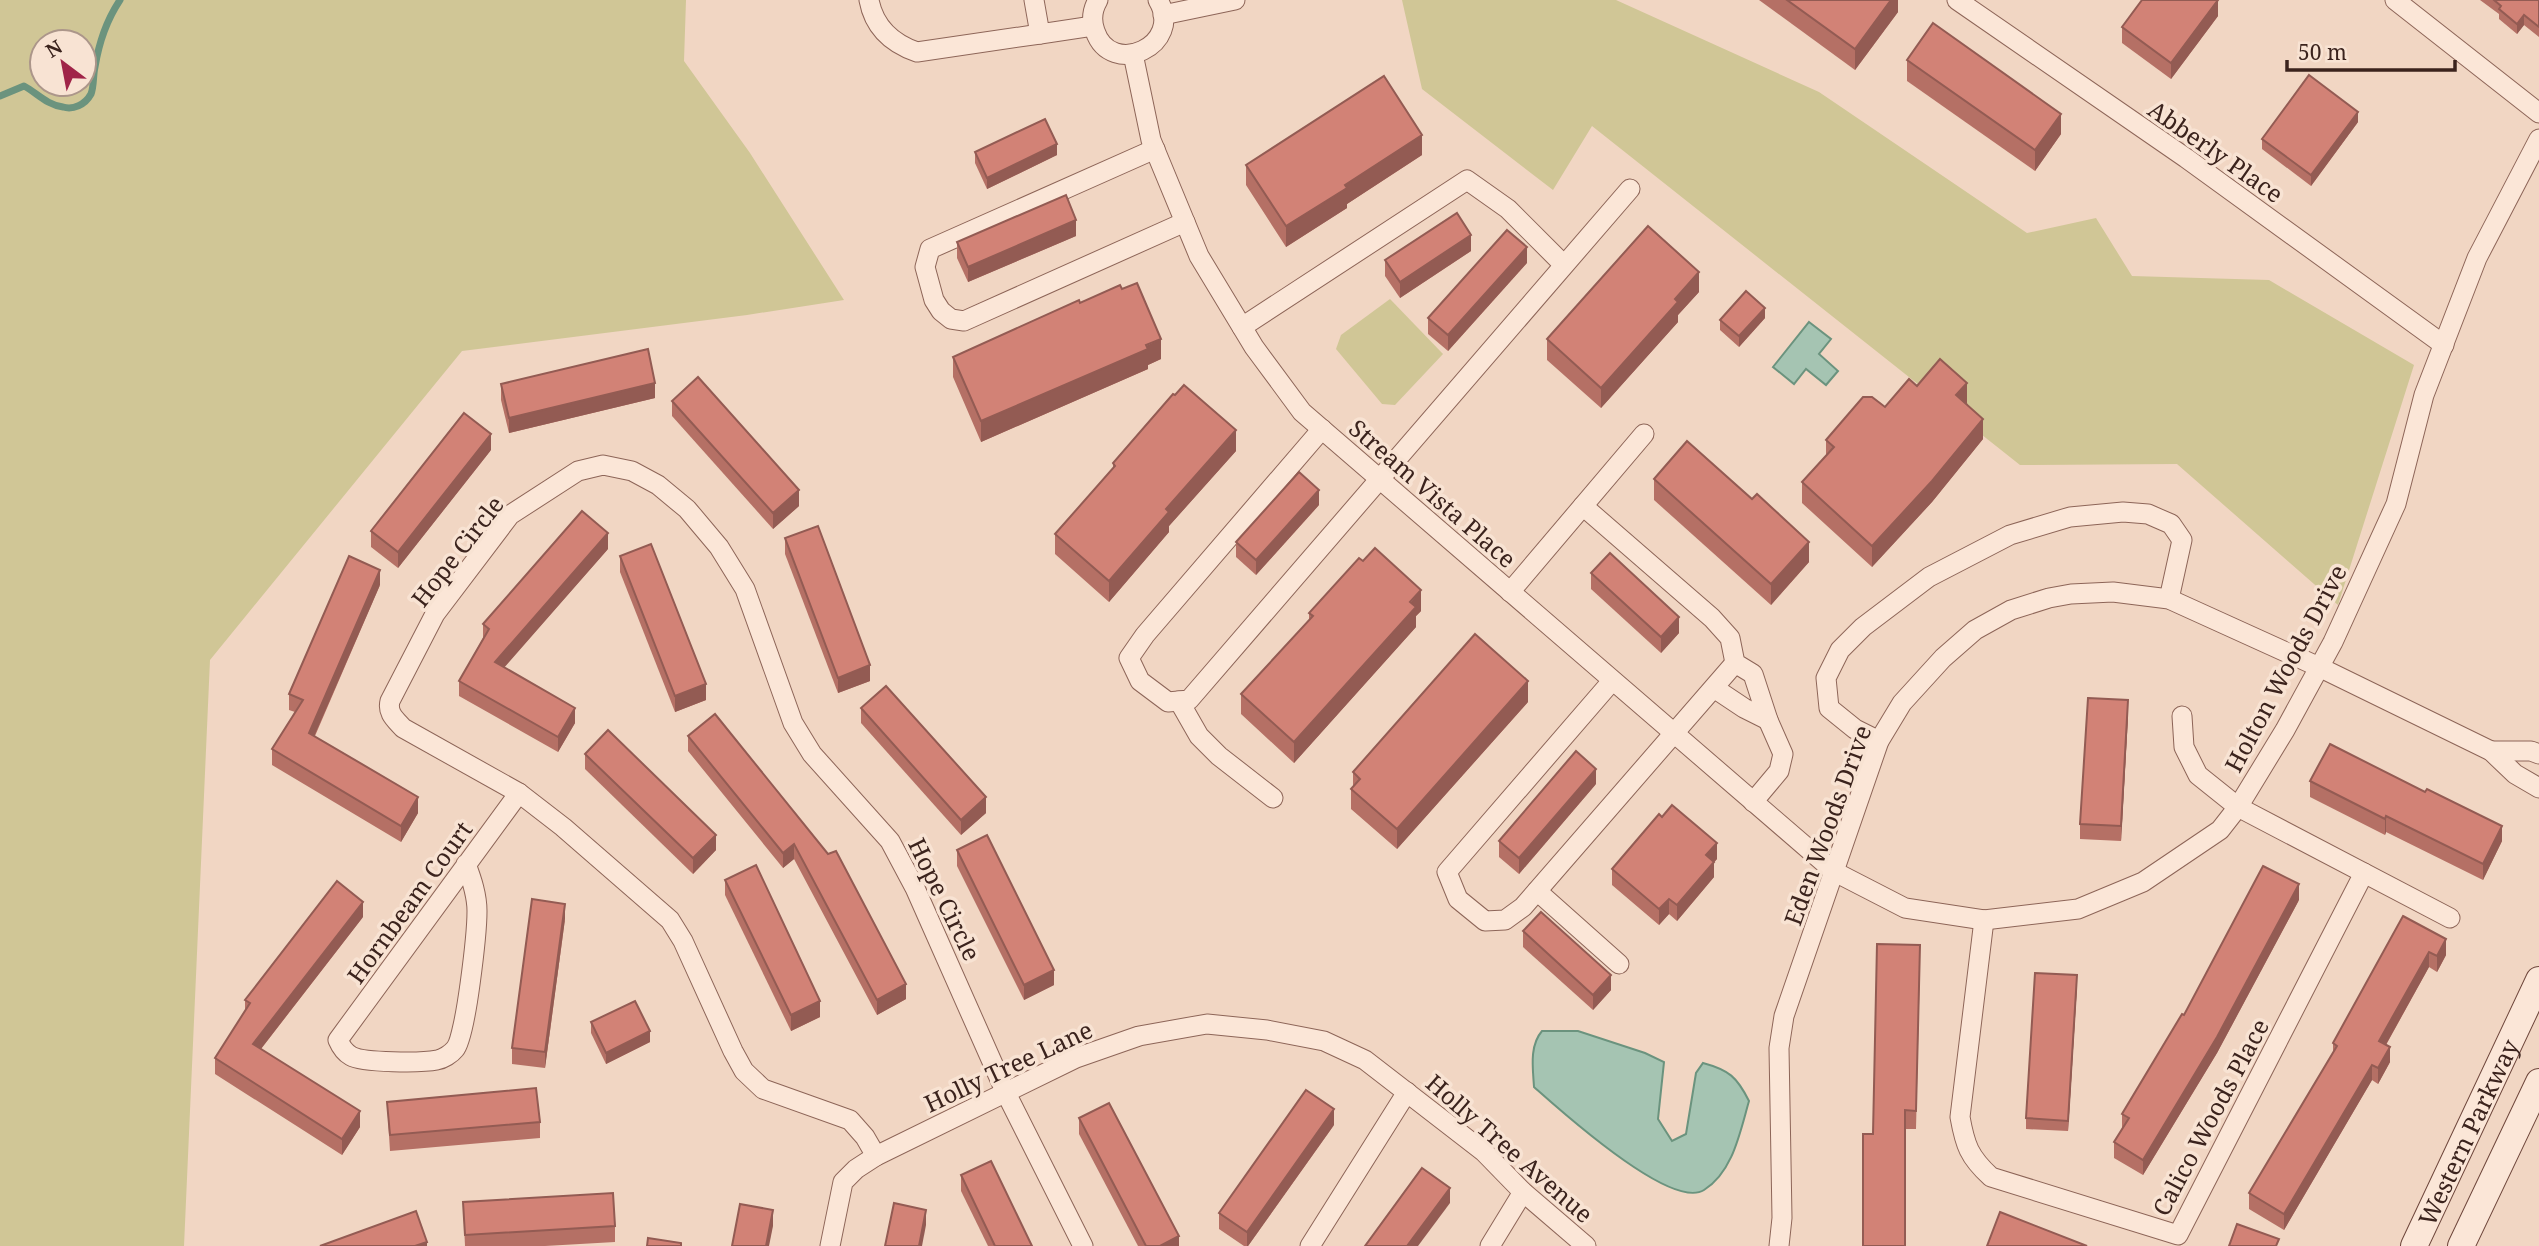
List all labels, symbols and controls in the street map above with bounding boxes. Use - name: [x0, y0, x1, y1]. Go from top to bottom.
- north arrow: [28, 28, 98, 98]
- scale bar: [2287, 28, 2455, 72]
- text: N: [41, 34, 67, 64]
- text: 50 m: [2298, 38, 2347, 66]
- street label: Abberly Place: [2142, 92, 2290, 210]
- street label: Stream Vista Place: [1343, 411, 1523, 575]
- street label: Hope Circle: [403, 489, 511, 613]
- street label: Holton Woods Drive: [2216, 558, 2354, 778]
- street label: Eden Woods Drive: [1775, 720, 1879, 930]
- street label: Hornbeam Court: [339, 814, 479, 990]
- street label: Hope Circle: [901, 832, 989, 966]
- street label: Holly Tree Lane: [918, 1013, 1098, 1119]
- street label: Calico Woods Place: [2144, 1013, 2276, 1221]
- street label: Western Parkway: [2410, 1033, 2526, 1231]
- street label: Holly Tree Avenue: [1419, 1066, 1601, 1230]

